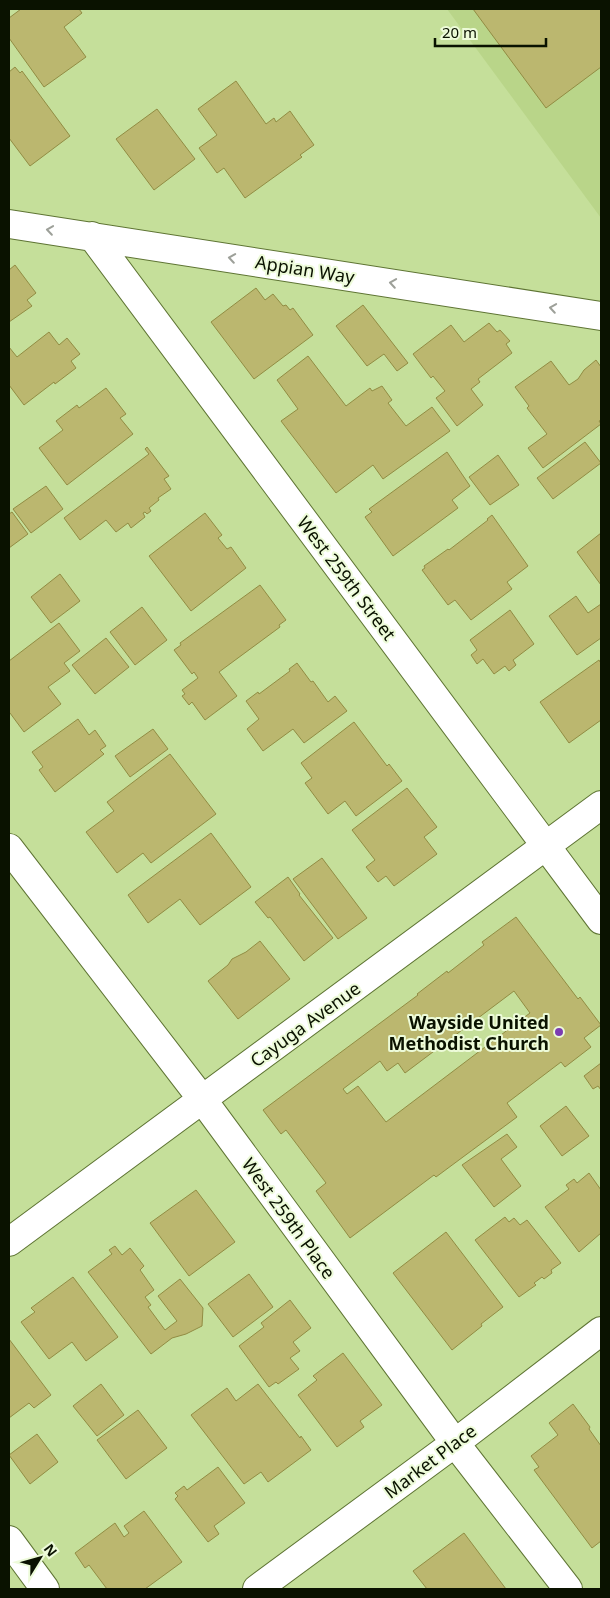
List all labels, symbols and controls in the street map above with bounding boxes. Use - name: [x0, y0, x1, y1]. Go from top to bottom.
- scale bar: [435, 15, 546, 47]
- text: 20 m: [442, 22, 477, 42]
- one-way arrow: [46, 225, 54, 236]
- street label: Appian Way: [254, 249, 357, 289]
- one-way arrow: [228, 253, 236, 263]
- one-way arrow: [388, 278, 396, 289]
- one-way arrow: [549, 304, 557, 314]
- street label: West 259th Street: [292, 511, 402, 645]
- street label: Cayuga Avenue: [245, 976, 365, 1072]
- place label: Wayside United Methodist Church: [389, 1010, 549, 1055]
- marker: Wayside United Methodist Church: [553, 1026, 565, 1038]
- street label: West 259th Place: [237, 1153, 341, 1283]
- street label: Market Place: [379, 1419, 481, 1503]
- north arrow: [15, 1533, 65, 1583]
- text: N: [40, 1540, 62, 1560]

